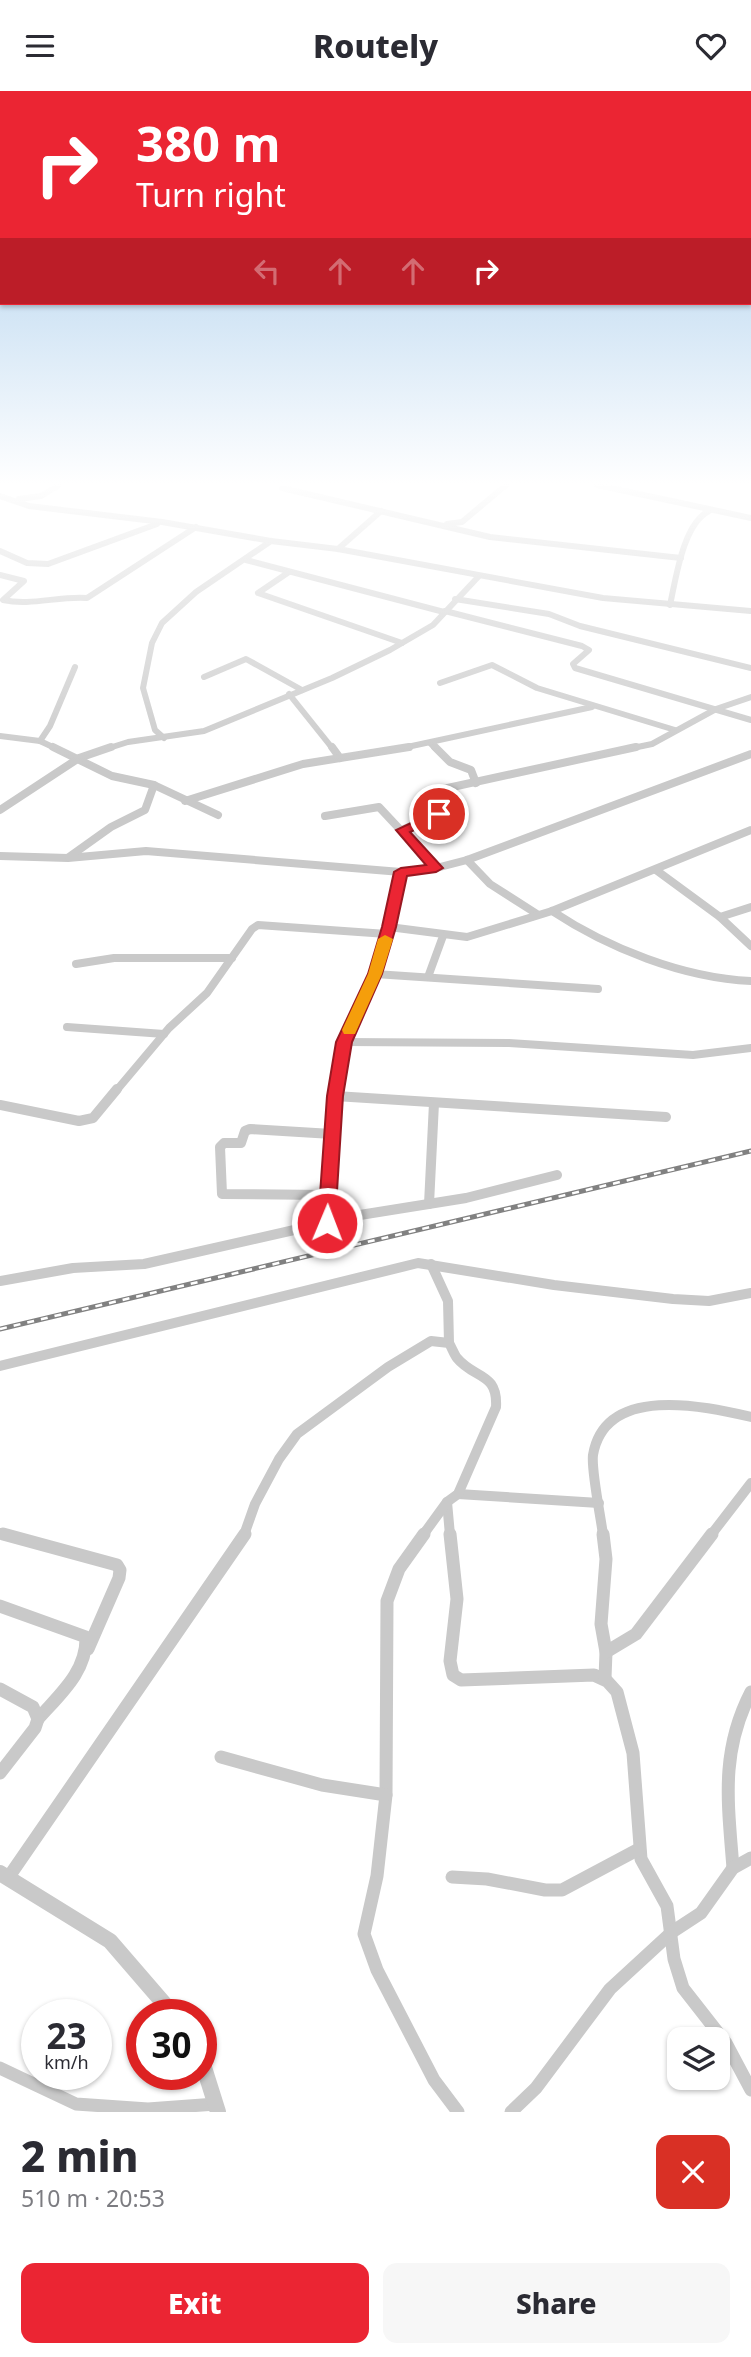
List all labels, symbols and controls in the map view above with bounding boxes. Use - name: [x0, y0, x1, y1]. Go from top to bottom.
- text: Routely: [313, 24, 438, 67]
- icon: menu: [21, 27, 59, 65]
- icon: heart: [692, 27, 730, 65]
- text: 380 m: [136, 110, 281, 176]
- icon: right: [21, 119, 112, 210]
- text: Turn right: [136, 173, 286, 216]
- icon: left: [248, 252, 286, 290]
- icon: ahead: [321, 252, 359, 290]
- icon: ahead: [394, 252, 432, 290]
- icon: right: [467, 252, 505, 290]
- pin: [409, 784, 469, 844]
- icon: arrive: [420, 795, 458, 833]
- position arrow: [290, 1186, 364, 1260]
- speed limit sign: 30: [126, 1999, 217, 2090]
- text: 23: [46, 2012, 87, 2059]
- map controls: [667, 2027, 730, 2090]
- button: layers: [667, 2027, 730, 2090]
- text: km/h: [44, 2050, 89, 2074]
- text: 2 min: [21, 2127, 138, 2184]
- button: close: [656, 2135, 730, 2209]
- text: 510 m · 20:53: [21, 2182, 165, 2214]
- button: Exit: [21, 2263, 369, 2343]
- button: Share: [383, 2263, 730, 2343]

